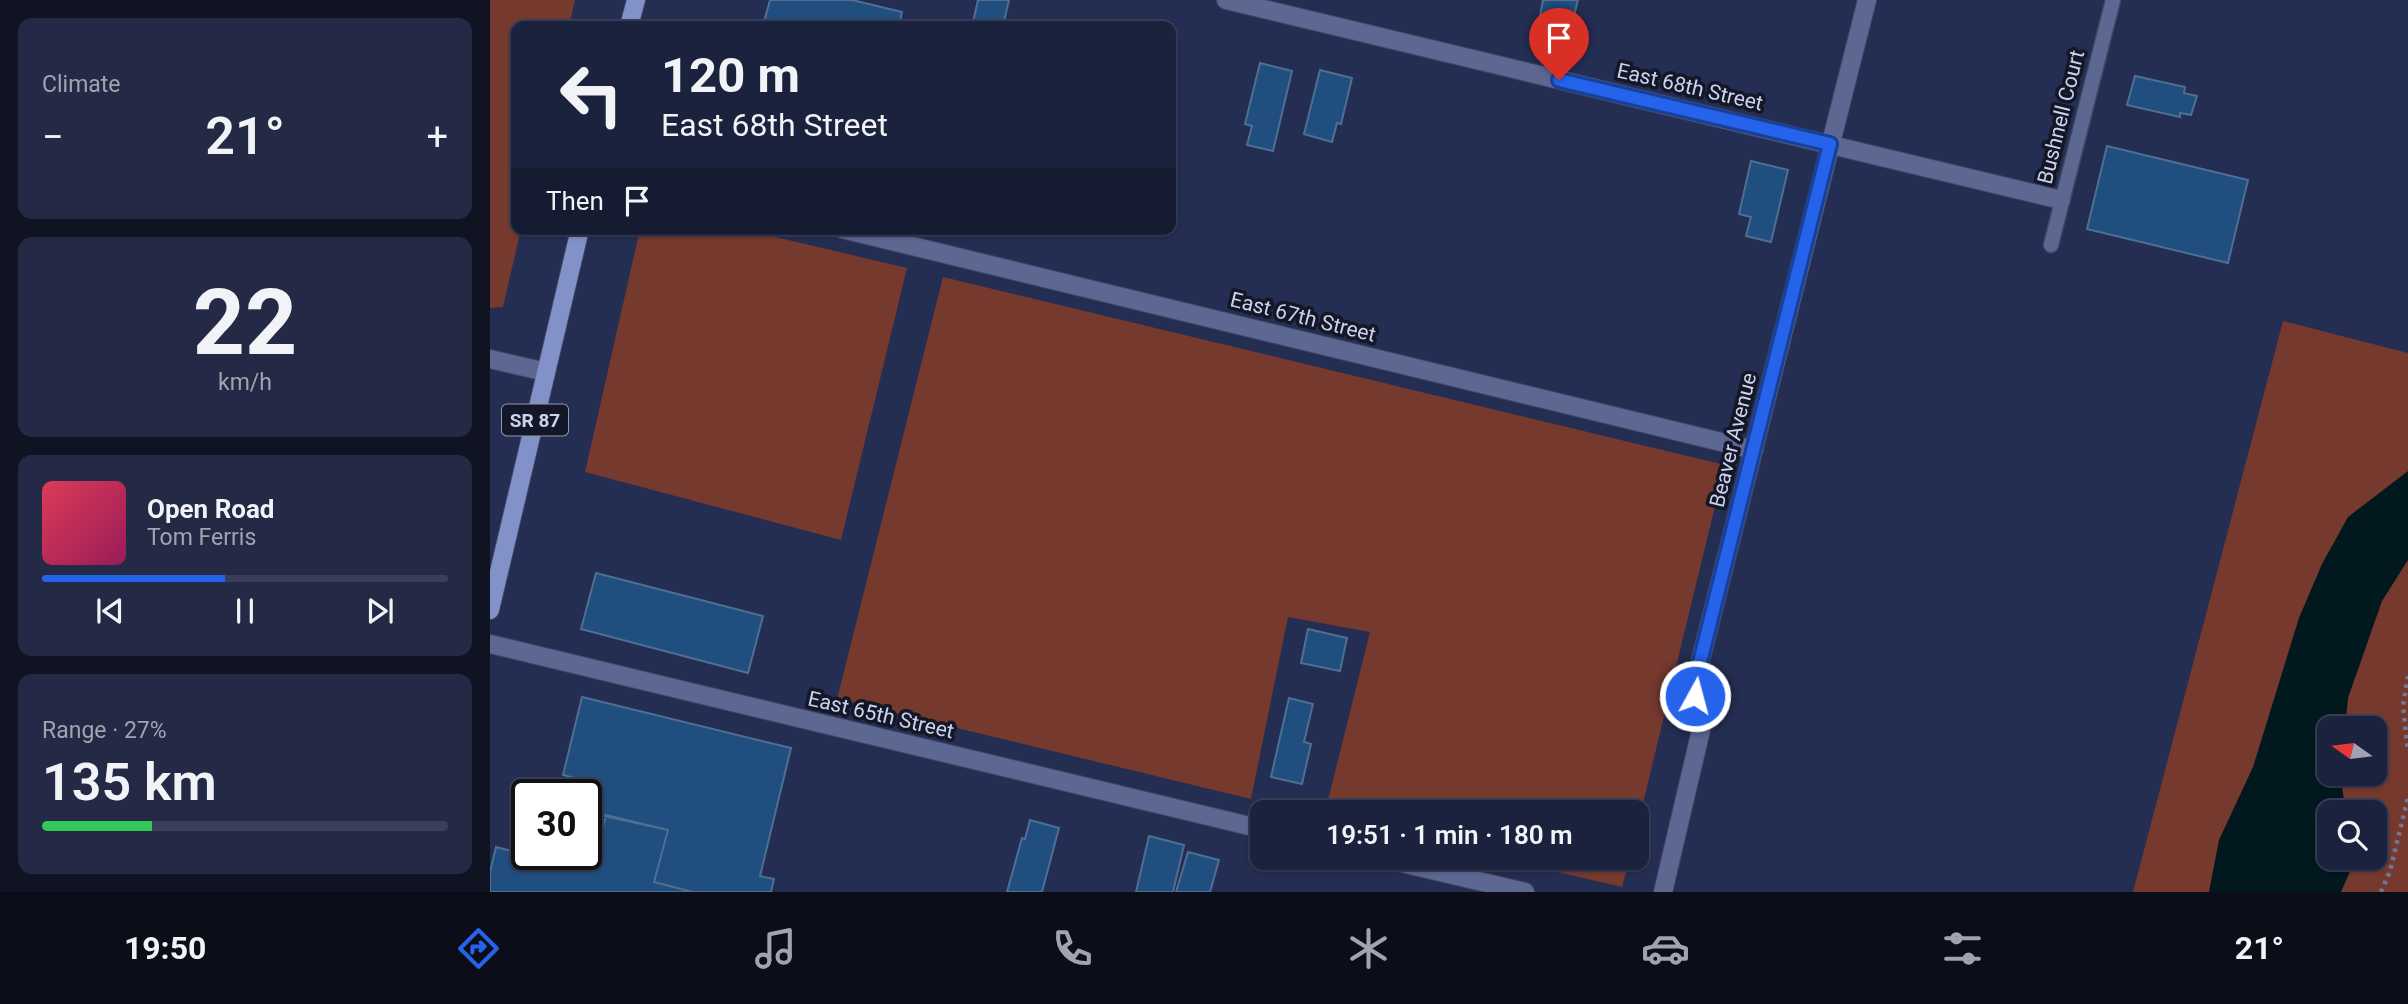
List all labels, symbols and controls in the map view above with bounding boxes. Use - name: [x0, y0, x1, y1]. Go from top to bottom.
- pin: [1529, 8, 1589, 80]
- icon: arrive: [1540, 19, 1578, 57]
- text: 120 m: [661, 47, 800, 104]
- street label: Bushnell Court: [2033, 48, 2089, 186]
- icon: left: [546, 49, 637, 140]
- street label: East 68th Street: [1615, 59, 1765, 115]
- text: Climate: [42, 71, 121, 98]
- text: 21°: [205, 106, 285, 167]
- text: East 68th Street: [661, 106, 888, 144]
- text: −: [42, 115, 64, 159]
- text: +: [426, 115, 448, 159]
- icon: arrive: [618, 182, 656, 220]
- text: Then: [546, 186, 604, 216]
- text: 22: [193, 270, 297, 376]
- street label: East 67th Street: [1228, 287, 1378, 347]
- text: km/h: [218, 369, 272, 396]
- street label: Beaver Avenue: [1705, 370, 1761, 510]
- road number: SR 87: [502, 404, 568, 436]
- text: Open Road: [147, 494, 275, 524]
- text: Tom Ferris: [147, 524, 256, 551]
- icon: previous: [91, 592, 129, 630]
- icon: pause: [226, 592, 264, 630]
- icon: next: [361, 592, 399, 630]
- position arrow: [1658, 659, 1732, 733]
- street label: East 65th Street: [806, 687, 956, 743]
- north arrow: [2317, 716, 2387, 786]
- map controls: [2317, 716, 2387, 870]
- text: Range · 27%: [42, 717, 167, 744]
- text: 135 km: [42, 752, 217, 813]
- speed limit sign: 30: [511, 779, 602, 870]
- button: search: [2317, 800, 2387, 870]
- text: 19:51 · 1 min · 180 m: [1326, 820, 1573, 850]
- icon: directions: [454, 924, 503, 973]
- icon: music: [751, 924, 800, 973]
- icon: phone: [1048, 924, 1097, 973]
- icon: climate: [1344, 924, 1393, 973]
- icon: car: [1641, 924, 1690, 973]
- icon: filters: [1938, 924, 1987, 973]
- text: 19:50: [124, 929, 206, 967]
- text: 21°: [2235, 929, 2284, 967]

